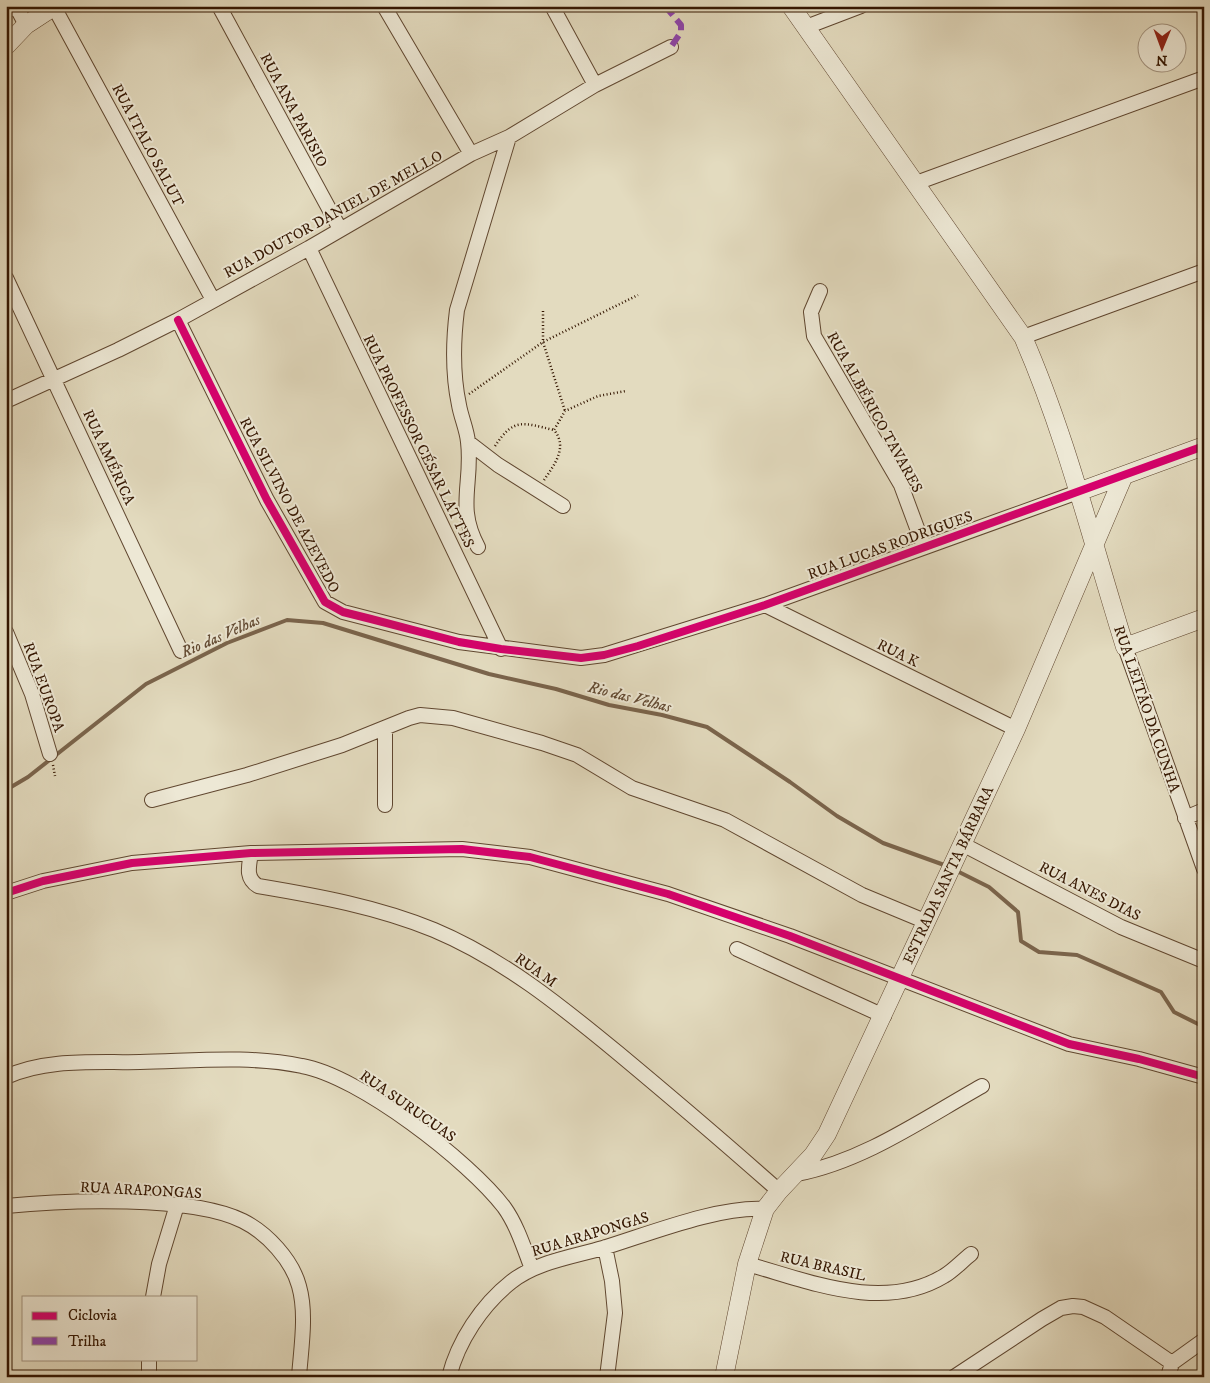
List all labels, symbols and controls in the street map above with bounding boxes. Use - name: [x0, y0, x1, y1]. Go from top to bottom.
- north arrow: [1138, 22, 1188, 72]
- street label: RUA ANA PARISIO: [255, 50, 332, 171]
- text: N: [1155, 51, 1168, 69]
- street label: RUA ITALO SALUT: [107, 81, 188, 210]
- street label: RUA DOUTOR DANIEL DE MELLO: [221, 146, 446, 283]
- street label: RUA ALBÉRICO TAVARES: [822, 328, 927, 496]
- street label: RUA PROFESSOR CÉSAR LATTES: [359, 331, 479, 551]
- street label: RUA AMÉRICA: [78, 406, 139, 508]
- street label: RUA SILVINO DE AZEVEDO: [235, 414, 344, 596]
- street label: RUA LUCAS RODRIGUES: [805, 507, 975, 584]
- water label: Rio das Velhas: [177, 609, 264, 663]
- street label: RUA LEITÃO DA CUNHA: [1109, 623, 1185, 796]
- street label: RUA K: [874, 635, 922, 672]
- street label: RUA EUROPA: [19, 640, 69, 735]
- water label: Rio das Velhas: [585, 677, 674, 717]
- street label: ESTRADA SANTA BÁRBARA: [898, 782, 998, 967]
- street label: RUA ANES DIAS: [1036, 858, 1144, 925]
- street label: RUA M: [511, 949, 561, 992]
- street label: RUA SURUCUAS: [356, 1066, 460, 1147]
- street label: RUA ARAPONGAS: [80, 1178, 203, 1203]
- street label: RUA ARAPONGAS: [529, 1208, 651, 1261]
- street label: RUA BRASIL: [778, 1247, 868, 1286]
- legend: [22, 1296, 198, 1360]
- text: Ciclovia: [68, 1306, 117, 1325]
- text: Trilha: [68, 1332, 107, 1351]

